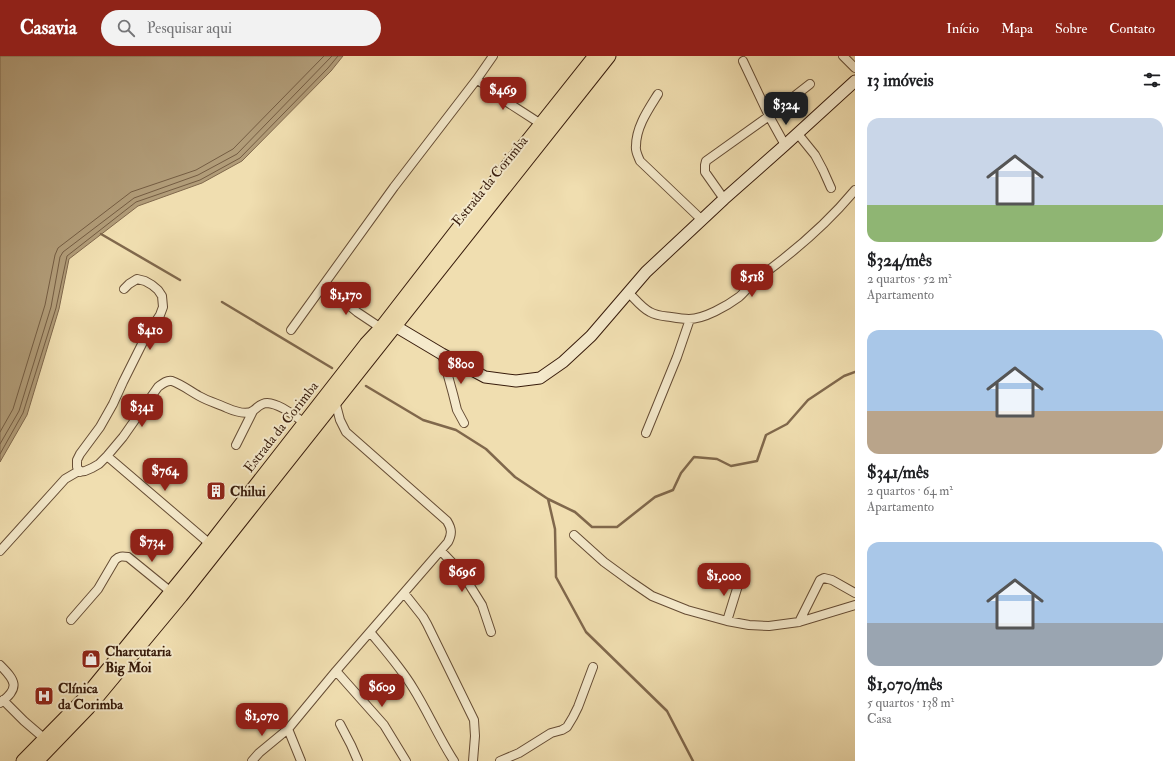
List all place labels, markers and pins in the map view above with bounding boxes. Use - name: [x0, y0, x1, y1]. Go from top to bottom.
- pin: $469: [479, 77, 527, 111]
- pin: $324: [762, 92, 810, 126]
- pin: $518: [728, 264, 776, 298]
- pin: $1,170: [313, 282, 379, 316]
- pin: $410: [126, 317, 174, 351]
- pin: $800: [437, 351, 485, 385]
- pin: $341: [118, 394, 166, 428]
- pin: $764: [141, 458, 189, 492]
- building icon: Chilui: [205, 480, 227, 502]
- place label: Chilui: [230, 483, 266, 500]
- pin: $734: [128, 529, 176, 563]
- pin: $696: [438, 559, 486, 593]
- pin: $1,000: [691, 563, 757, 597]
- place label: Charcutaria Big Moi: [105, 643, 173, 677]
- shop icon: Charcutaria Big Moi: [80, 648, 102, 670]
- pin: $609: [358, 674, 406, 708]
- place label: Clínica da Corimba: [58, 680, 124, 713]
- hospital icon: Clínica da Corimba: [33, 685, 55, 707]
- pin: $1,070: [229, 703, 295, 737]

